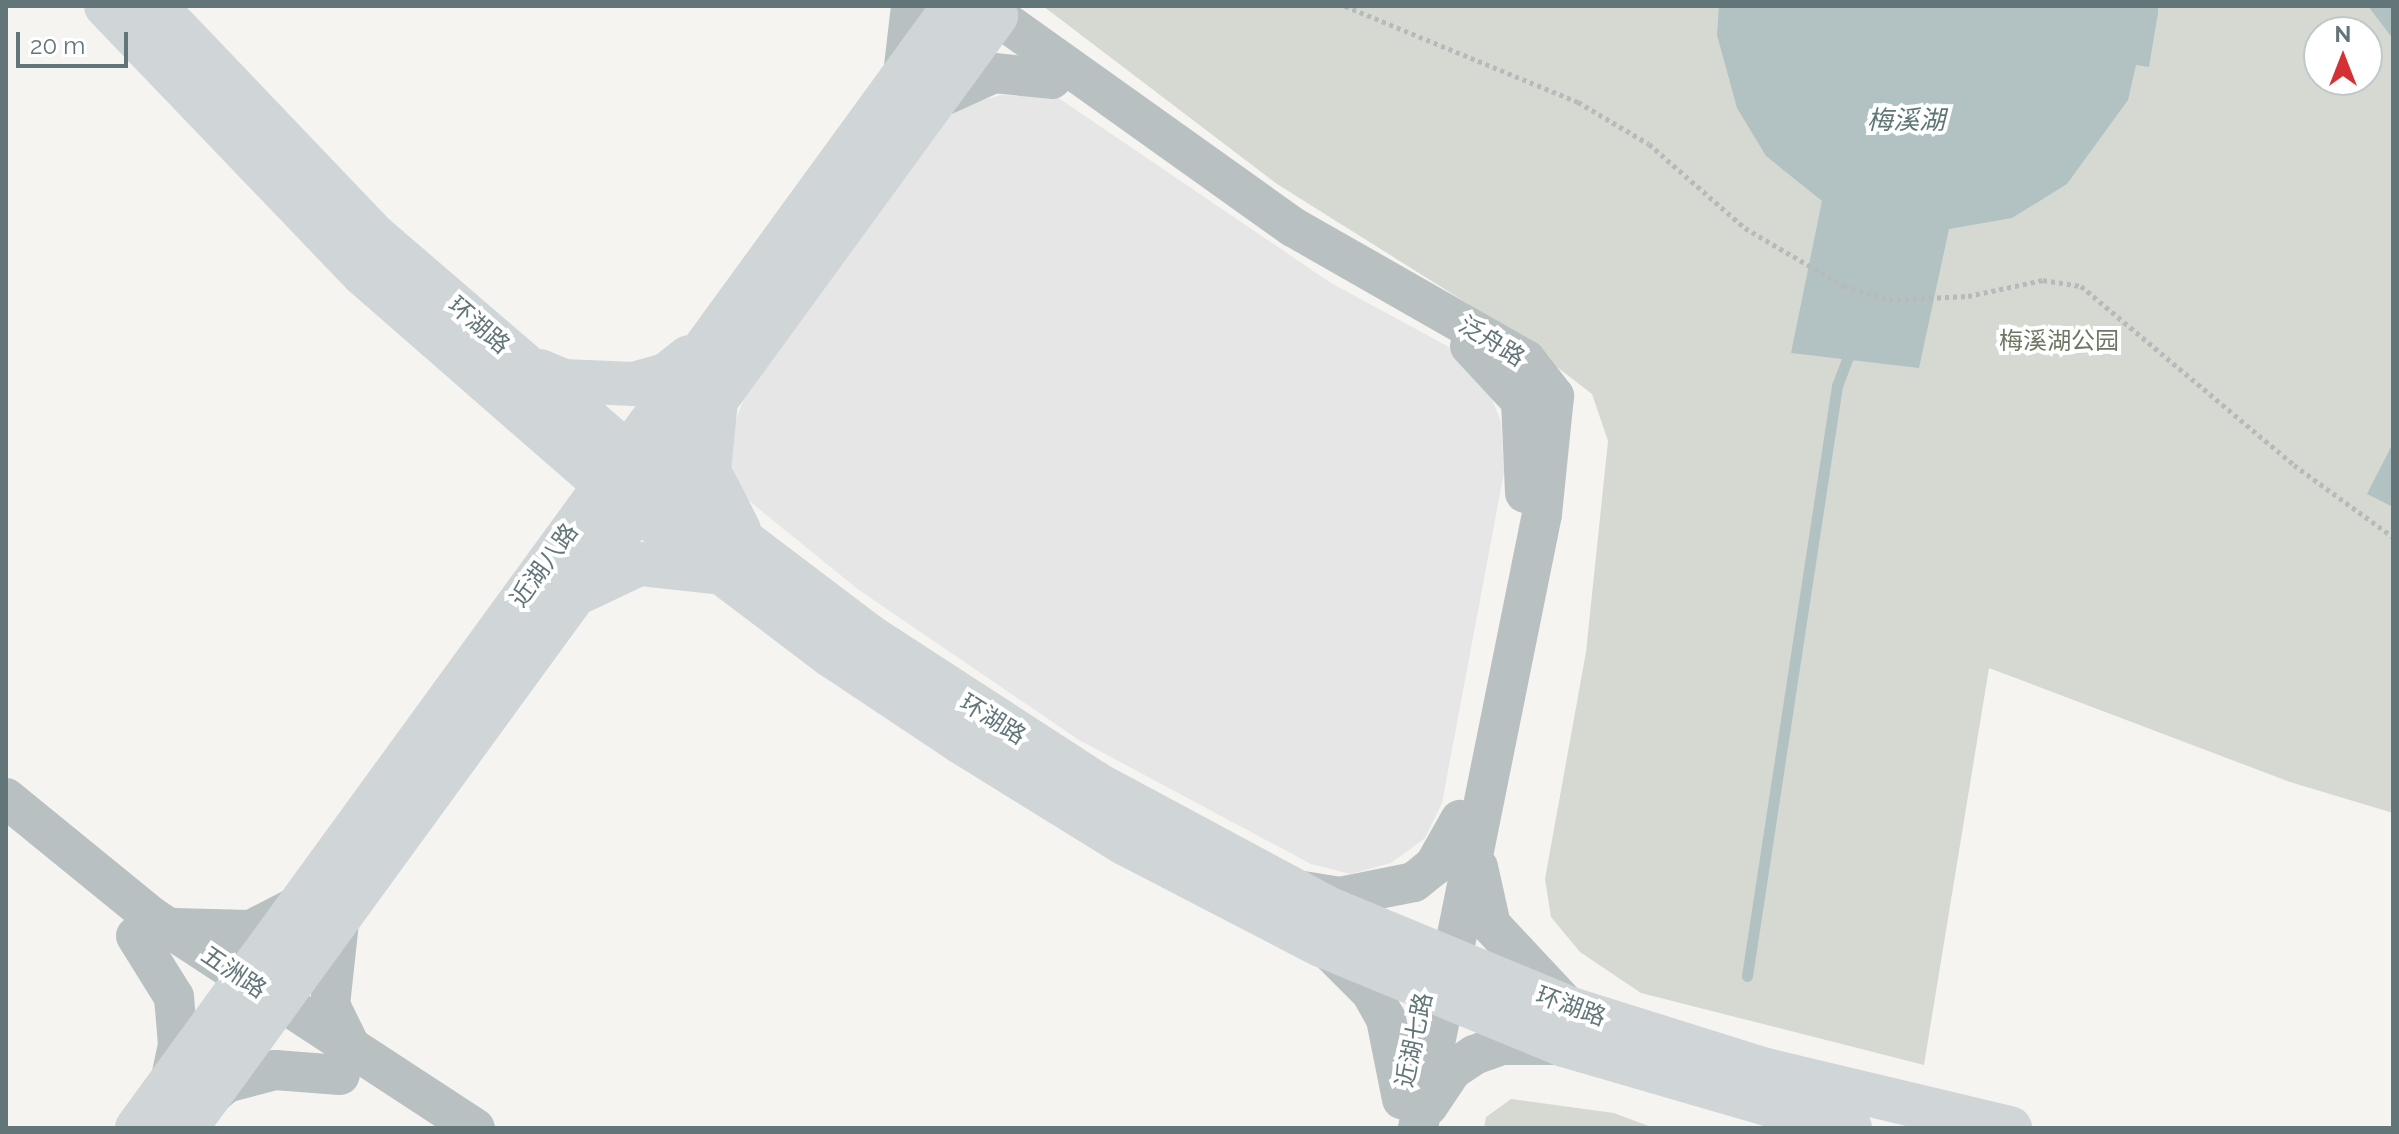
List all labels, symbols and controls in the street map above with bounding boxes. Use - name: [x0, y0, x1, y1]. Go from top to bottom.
- scale bar: [20, 16, 132, 66]
- north arrow: [2303, 16, 2383, 96]
- text: N: [2335, 21, 2351, 47]
- text: 20 m: [30, 31, 85, 60]
- water label: 梅溪湖: [1867, 105, 1945, 137]
- street label: 环湖路: [442, 291, 516, 359]
- street label: 泛舟路: [1454, 310, 1530, 372]
- park label: 梅溪湖公园: [1999, 327, 2119, 355]
- street label: 近湖八路: [504, 518, 584, 612]
- street label: 环湖路: [955, 688, 1031, 750]
- street label: 五洲路: [196, 940, 272, 1004]
- street label: 环湖路: [1532, 980, 1610, 1032]
- street label: 近湖七路: [1390, 990, 1438, 1090]

